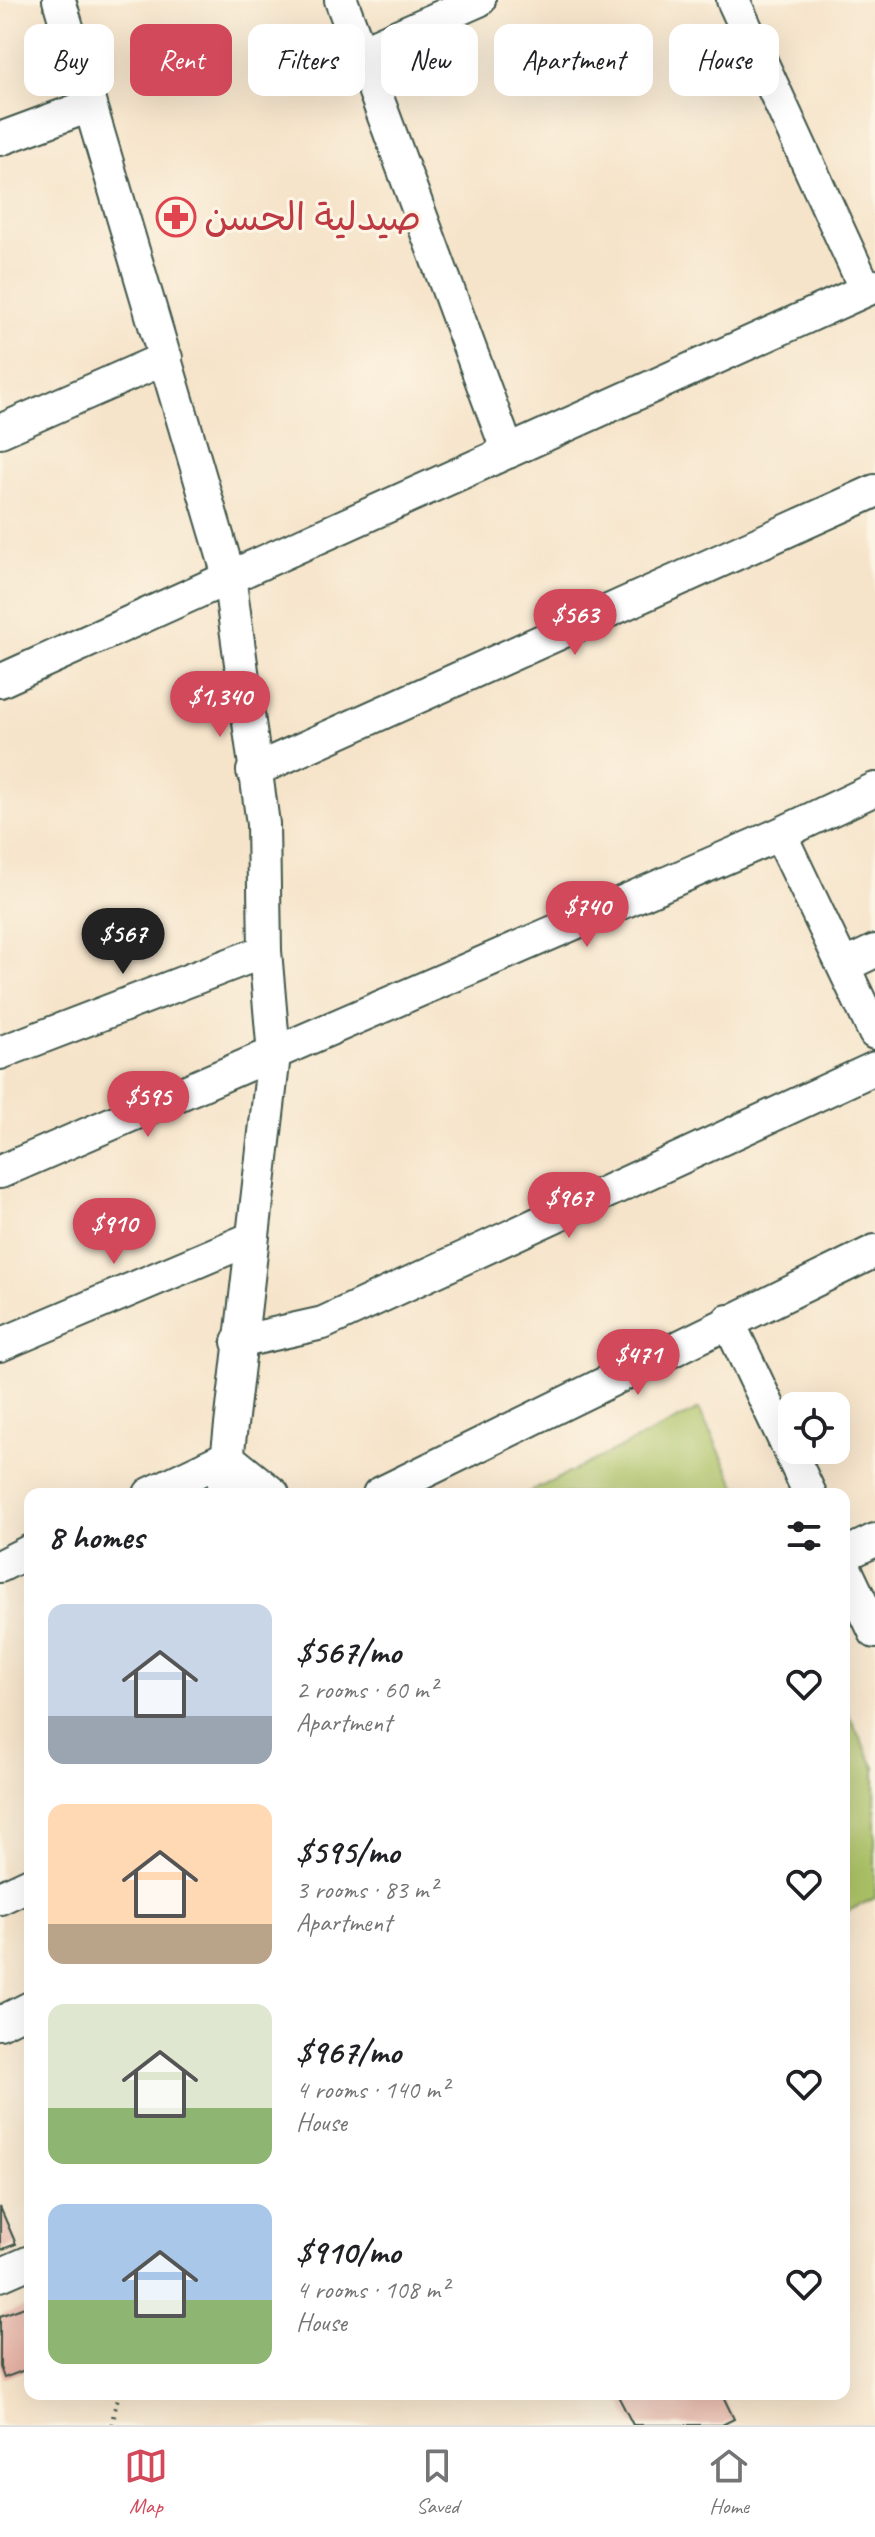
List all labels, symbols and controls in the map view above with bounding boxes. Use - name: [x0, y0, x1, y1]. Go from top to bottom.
- chip: Buy: [24, 24, 114, 96]
- chip: Rent: [130, 24, 232, 96]
- chip: Filters: [248, 24, 365, 96]
- chip: New: [381, 24, 478, 96]
- chip: Apartment: [494, 24, 653, 96]
- chip: House: [669, 24, 779, 96]
- place label: صيدلية الحسن: [204, 194, 421, 241]
- pharmacy icon: صيدلية الحسن: [155, 196, 197, 238]
- pin: $563: [528, 589, 622, 657]
- text: $563: [552, 598, 598, 631]
- pin: $1,340: [155, 671, 285, 739]
- text: $1,340: [188, 680, 252, 713]
- pin: $740: [540, 881, 634, 949]
- text: $740: [564, 890, 610, 923]
- pin: $567: [76, 908, 170, 976]
- text: $567: [100, 917, 146, 950]
- pin: $595: [101, 1071, 195, 1139]
- text: $595: [125, 1080, 171, 1113]
- pin: $967: [522, 1172, 616, 1240]
- text: $967: [546, 1181, 592, 1214]
- pin: $910: [67, 1198, 161, 1266]
- text: $910: [91, 1207, 137, 1240]
- pin: $471: [591, 1329, 685, 1397]
- text: $471: [615, 1338, 661, 1371]
- map controls: [778, 1392, 850, 1464]
- button: locate: [778, 1392, 850, 1464]
- icon: filters: [782, 1514, 826, 1558]
- text: 8 homes: [48, 1515, 144, 1558]
- text: $567/mo: [296, 1630, 401, 1673]
- icon: home: [112, 1636, 208, 1732]
- icon: heart: [782, 1662, 826, 1706]
- text: 2 rooms · 60 m²: [296, 1673, 437, 1706]
- text: Apartment: [296, 1706, 392, 1739]
- text: $595/mo: [296, 1830, 399, 1873]
- icon: home: [112, 1836, 208, 1932]
- icon: heart: [782, 1862, 826, 1906]
- text: 3 rooms · 83 m²: [296, 1873, 437, 1906]
- text: Apartment: [296, 1906, 392, 1939]
- text: $967/mo: [296, 2030, 401, 2073]
- icon: home: [112, 2036, 208, 2132]
- icon: heart: [782, 2062, 826, 2106]
- text: 4 rooms · 140 m²: [296, 2073, 448, 2106]
- text: House: [296, 2106, 347, 2139]
- text: $910/mo: [296, 2230, 400, 2273]
- icon: home: [112, 2236, 208, 2332]
- icon: heart: [782, 2262, 826, 2306]
- text: 4 rooms · 108 m²: [296, 2273, 448, 2306]
- text: House: [296, 2306, 347, 2339]
- tab: Map: [124, 2444, 168, 2520]
- tab: Saved: [415, 2444, 459, 2520]
- tab: Home: [707, 2444, 751, 2520]

